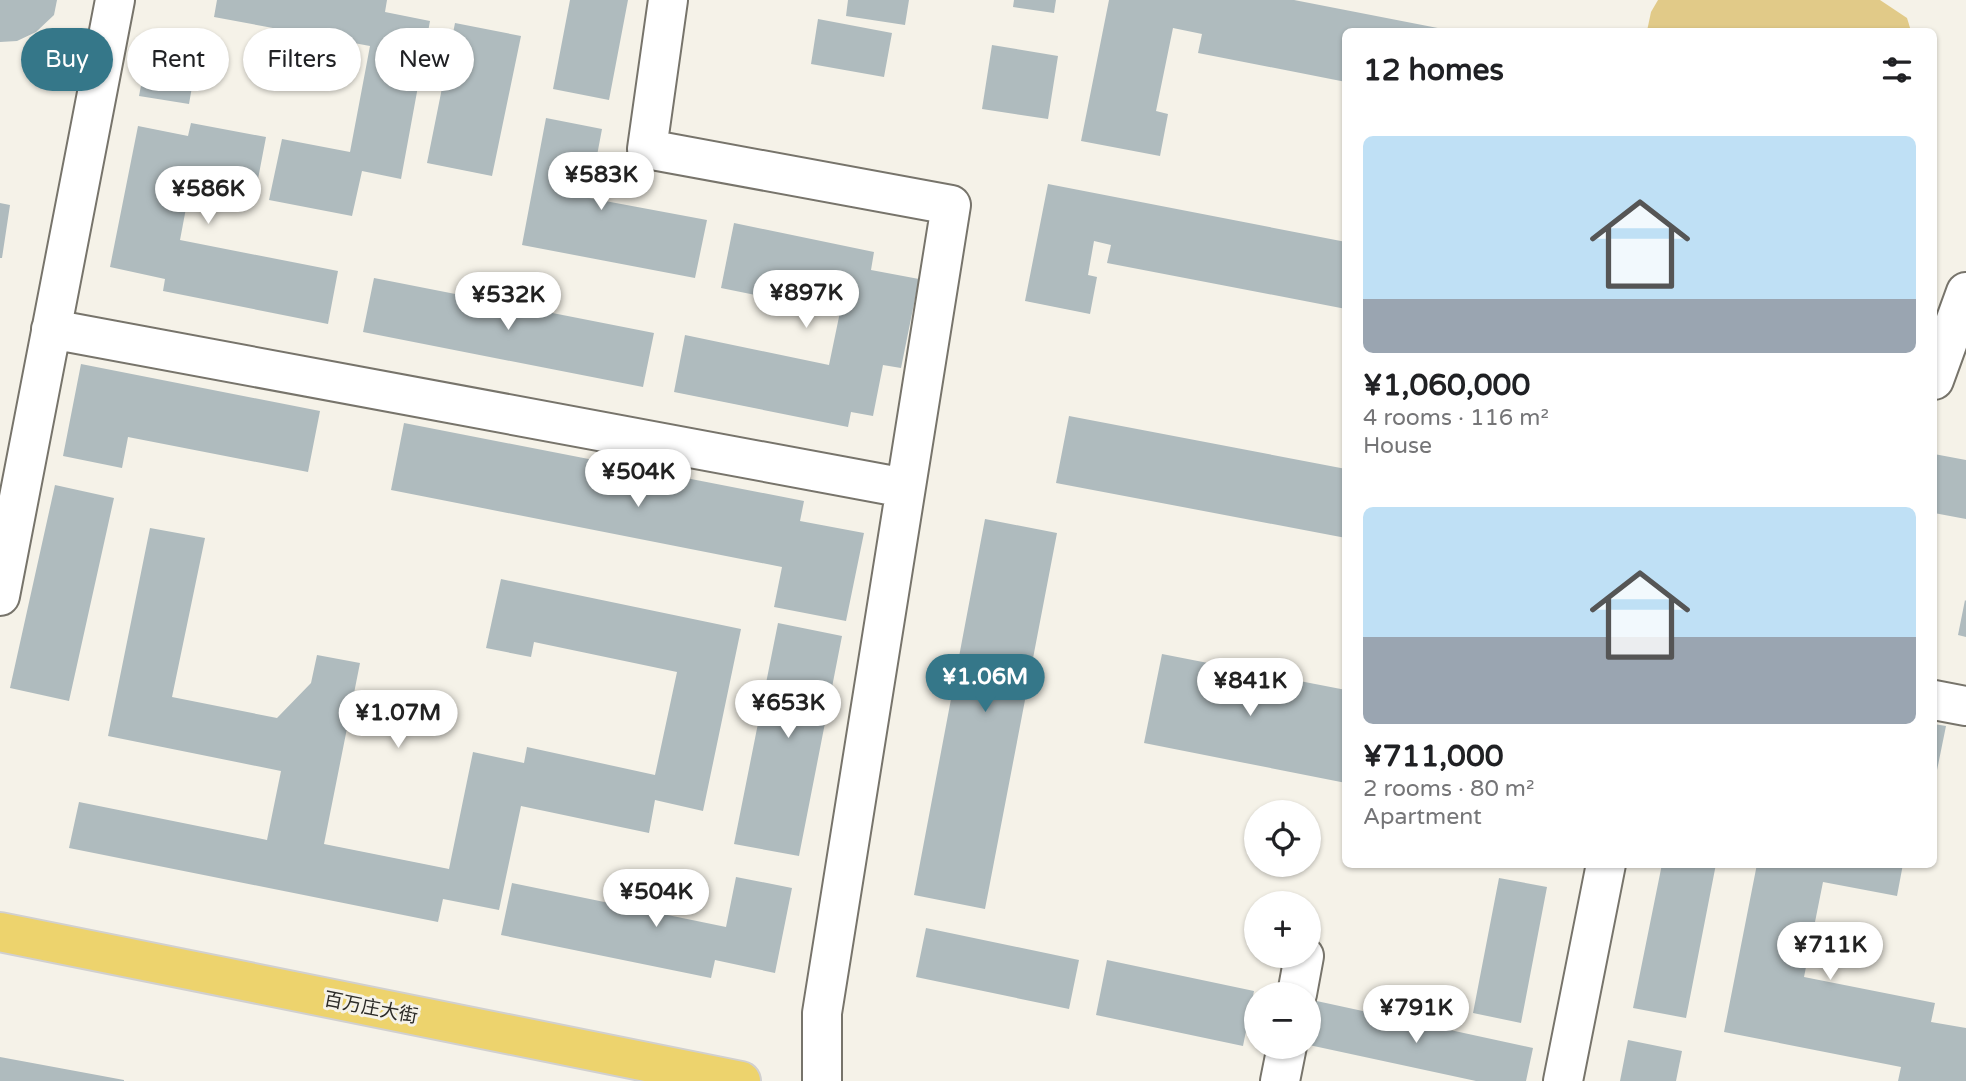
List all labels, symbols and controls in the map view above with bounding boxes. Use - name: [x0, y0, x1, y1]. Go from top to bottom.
- chip: Buy: [21, 28, 113, 91]
- chip: Rent: [127, 28, 229, 91]
- chip: Filters: [243, 28, 361, 91]
- chip: New: [375, 28, 474, 91]
- icon: filters: [1878, 51, 1916, 89]
- text: 12 homes: [1363, 52, 1504, 89]
- pin: ¥583K: [552, 152, 650, 212]
- text: ¥583K: [564, 161, 638, 189]
- pin: ¥586K: [159, 166, 257, 226]
- text: ¥586K: [171, 175, 245, 203]
- icon: home: [1577, 181, 1703, 307]
- pin: ¥897K: [757, 270, 855, 330]
- pin: ¥532K: [459, 272, 557, 332]
- text: ¥897K: [769, 279, 843, 307]
- text: ¥532K: [471, 281, 545, 309]
- text: ¥1,060,000: [1363, 367, 1530, 404]
- text: 4 rooms · 116 m²: [1363, 404, 1549, 432]
- text: House: [1363, 432, 1432, 460]
- pin: ¥504K: [589, 449, 687, 509]
- text: ¥504K: [601, 458, 675, 486]
- icon: home: [1577, 552, 1703, 678]
- pin: ¥1.06M: [928, 654, 1042, 714]
- pin: ¥841K: [1201, 658, 1299, 718]
- text: ¥1.06M: [942, 663, 1028, 691]
- text: ¥841K: [1213, 667, 1287, 695]
- pin: ¥653K: [739, 680, 837, 740]
- text: ¥653K: [751, 689, 825, 717]
- pin: ¥1.07M: [341, 690, 455, 750]
- text: ¥1.07M: [355, 699, 441, 727]
- text: ¥711,000: [1363, 738, 1504, 775]
- text: 2 rooms · 80 m²: [1363, 775, 1534, 803]
- map controls: [1244, 800, 1321, 1059]
- button: locate: [1244, 800, 1321, 877]
- text: Apartment: [1363, 803, 1482, 831]
- pin: ¥504K: [607, 870, 705, 929]
- text: ¥504K: [619, 878, 693, 906]
- button: +: [1244, 891, 1321, 968]
- pin: ¥711K: [1781, 922, 1879, 982]
- text: ¥711K: [1793, 931, 1867, 959]
- button: −: [1244, 982, 1321, 1059]
- pin: ¥791K: [1367, 986, 1465, 1045]
- street label: 百万庄大街: [322, 988, 420, 1028]
- text: ¥791K: [1379, 994, 1453, 1022]

